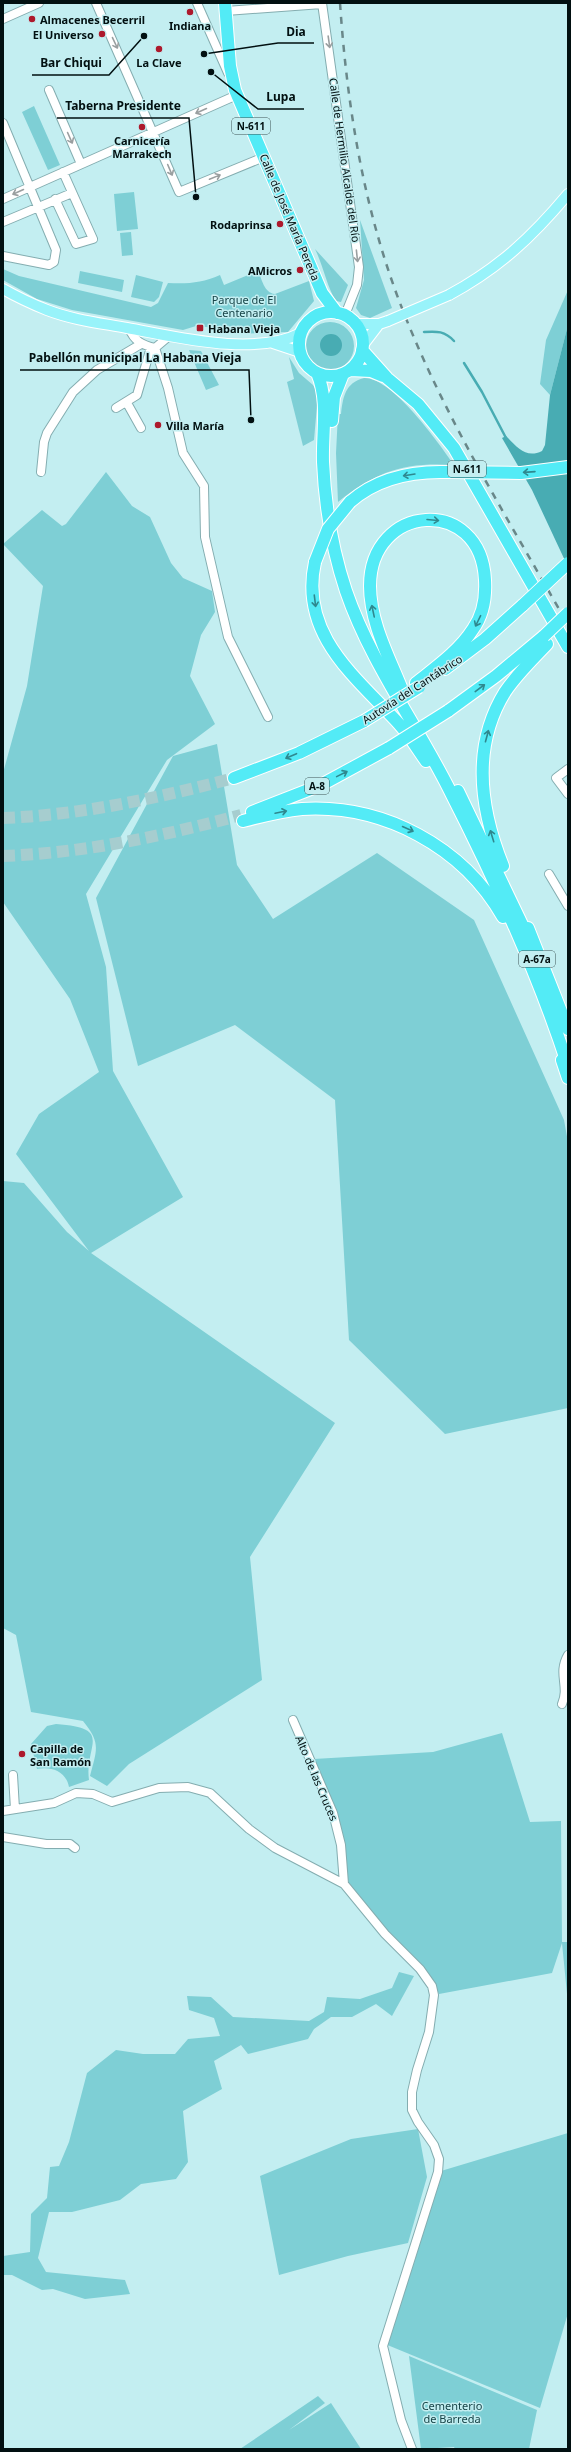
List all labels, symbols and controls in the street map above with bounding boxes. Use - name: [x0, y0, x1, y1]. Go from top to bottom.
- marker: Indiana: [185, 7, 195, 17]
- place label: Almacenes Becerril: [40, 12, 145, 27]
- marker: Almacenes Becerril: [27, 14, 37, 24]
- place label: Indiana: [169, 18, 211, 33]
- callout: Dia: [278, 19, 314, 43]
- text: Dia: [286, 23, 306, 40]
- place label: El Universo: [33, 27, 94, 42]
- marker: El Universo: [97, 29, 107, 39]
- one-way arrow: [325, 35, 333, 48]
- one-way arrow: [112, 36, 119, 48]
- marker: La Clave: [154, 44, 164, 54]
- callout: Bar Chiqui: [32, 51, 109, 75]
- text: Bar Chiqui: [40, 54, 102, 71]
- place label: La Clave: [136, 55, 182, 70]
- street label: Calle de Hermilio Alcalde del Río: [326, 77, 364, 244]
- callout: Lupa: [258, 85, 304, 109]
- text: Lupa: [266, 88, 296, 105]
- callout: Taberna Presidente: [57, 94, 189, 118]
- text: Taberna Presidente: [65, 97, 181, 114]
- one-way arrow: [195, 108, 207, 115]
- road number: N-611: [232, 118, 270, 134]
- marker: Carnicería Marrakech: [137, 122, 147, 132]
- one-way arrow: [67, 132, 74, 144]
- place label: Carnicería Marrakech: [112, 133, 172, 161]
- street label: Calle de José María Pereda: [256, 151, 324, 283]
- one-way arrow: [166, 164, 174, 176]
- one-way arrow: [209, 173, 221, 181]
- one-way arrow: [13, 189, 25, 197]
- place label: Rodaprinsa: [210, 217, 272, 232]
- marker: Rodaprinsa: [275, 219, 285, 229]
- one-way arrow: [354, 249, 361, 262]
- place label: AMicros: [248, 263, 292, 278]
- marker: AMicros: [295, 265, 305, 275]
- park label: Parque de El Centenario: [212, 292, 276, 320]
- place label: Habana Vieja: [208, 321, 280, 336]
- marker: Habana Vieja: [195, 323, 205, 333]
- callout: Pabellón municipal La Habana Vieja: [20, 346, 249, 370]
- text: Pabellón municipal La Habana Vieja: [29, 349, 241, 366]
- place label: Villa María: [166, 418, 224, 433]
- marker: Villa María: [153, 420, 163, 430]
- road number: N-611: [448, 461, 486, 477]
- one-way arrow: [523, 469, 536, 476]
- one-way arrow: [403, 471, 416, 479]
- one-way arrow: [426, 516, 439, 523]
- one-way arrow: [311, 594, 318, 607]
- one-way arrow: [369, 605, 377, 618]
- one-way arrow: [473, 615, 481, 627]
- street label: Autovía del Cantábrico: [359, 651, 465, 727]
- one-way arrow: [474, 684, 485, 693]
- one-way arrow: [483, 730, 491, 743]
- one-way arrow: [285, 753, 297, 760]
- one-way arrow: [336, 770, 348, 778]
- road number: A-8: [305, 778, 329, 794]
- one-way arrow: [274, 808, 287, 816]
- one-way arrow: [401, 826, 413, 834]
- one-way arrow: [488, 830, 495, 843]
- road number: A-67a: [519, 951, 555, 967]
- street label: Alto de las Cruces: [292, 1733, 342, 1823]
- place label: Capilla de San Ramón: [30, 1741, 91, 1769]
- marker: Capilla de San Ramón: [17, 1749, 27, 1759]
- park label: Cementerio de Barreda: [422, 2398, 483, 2426]

